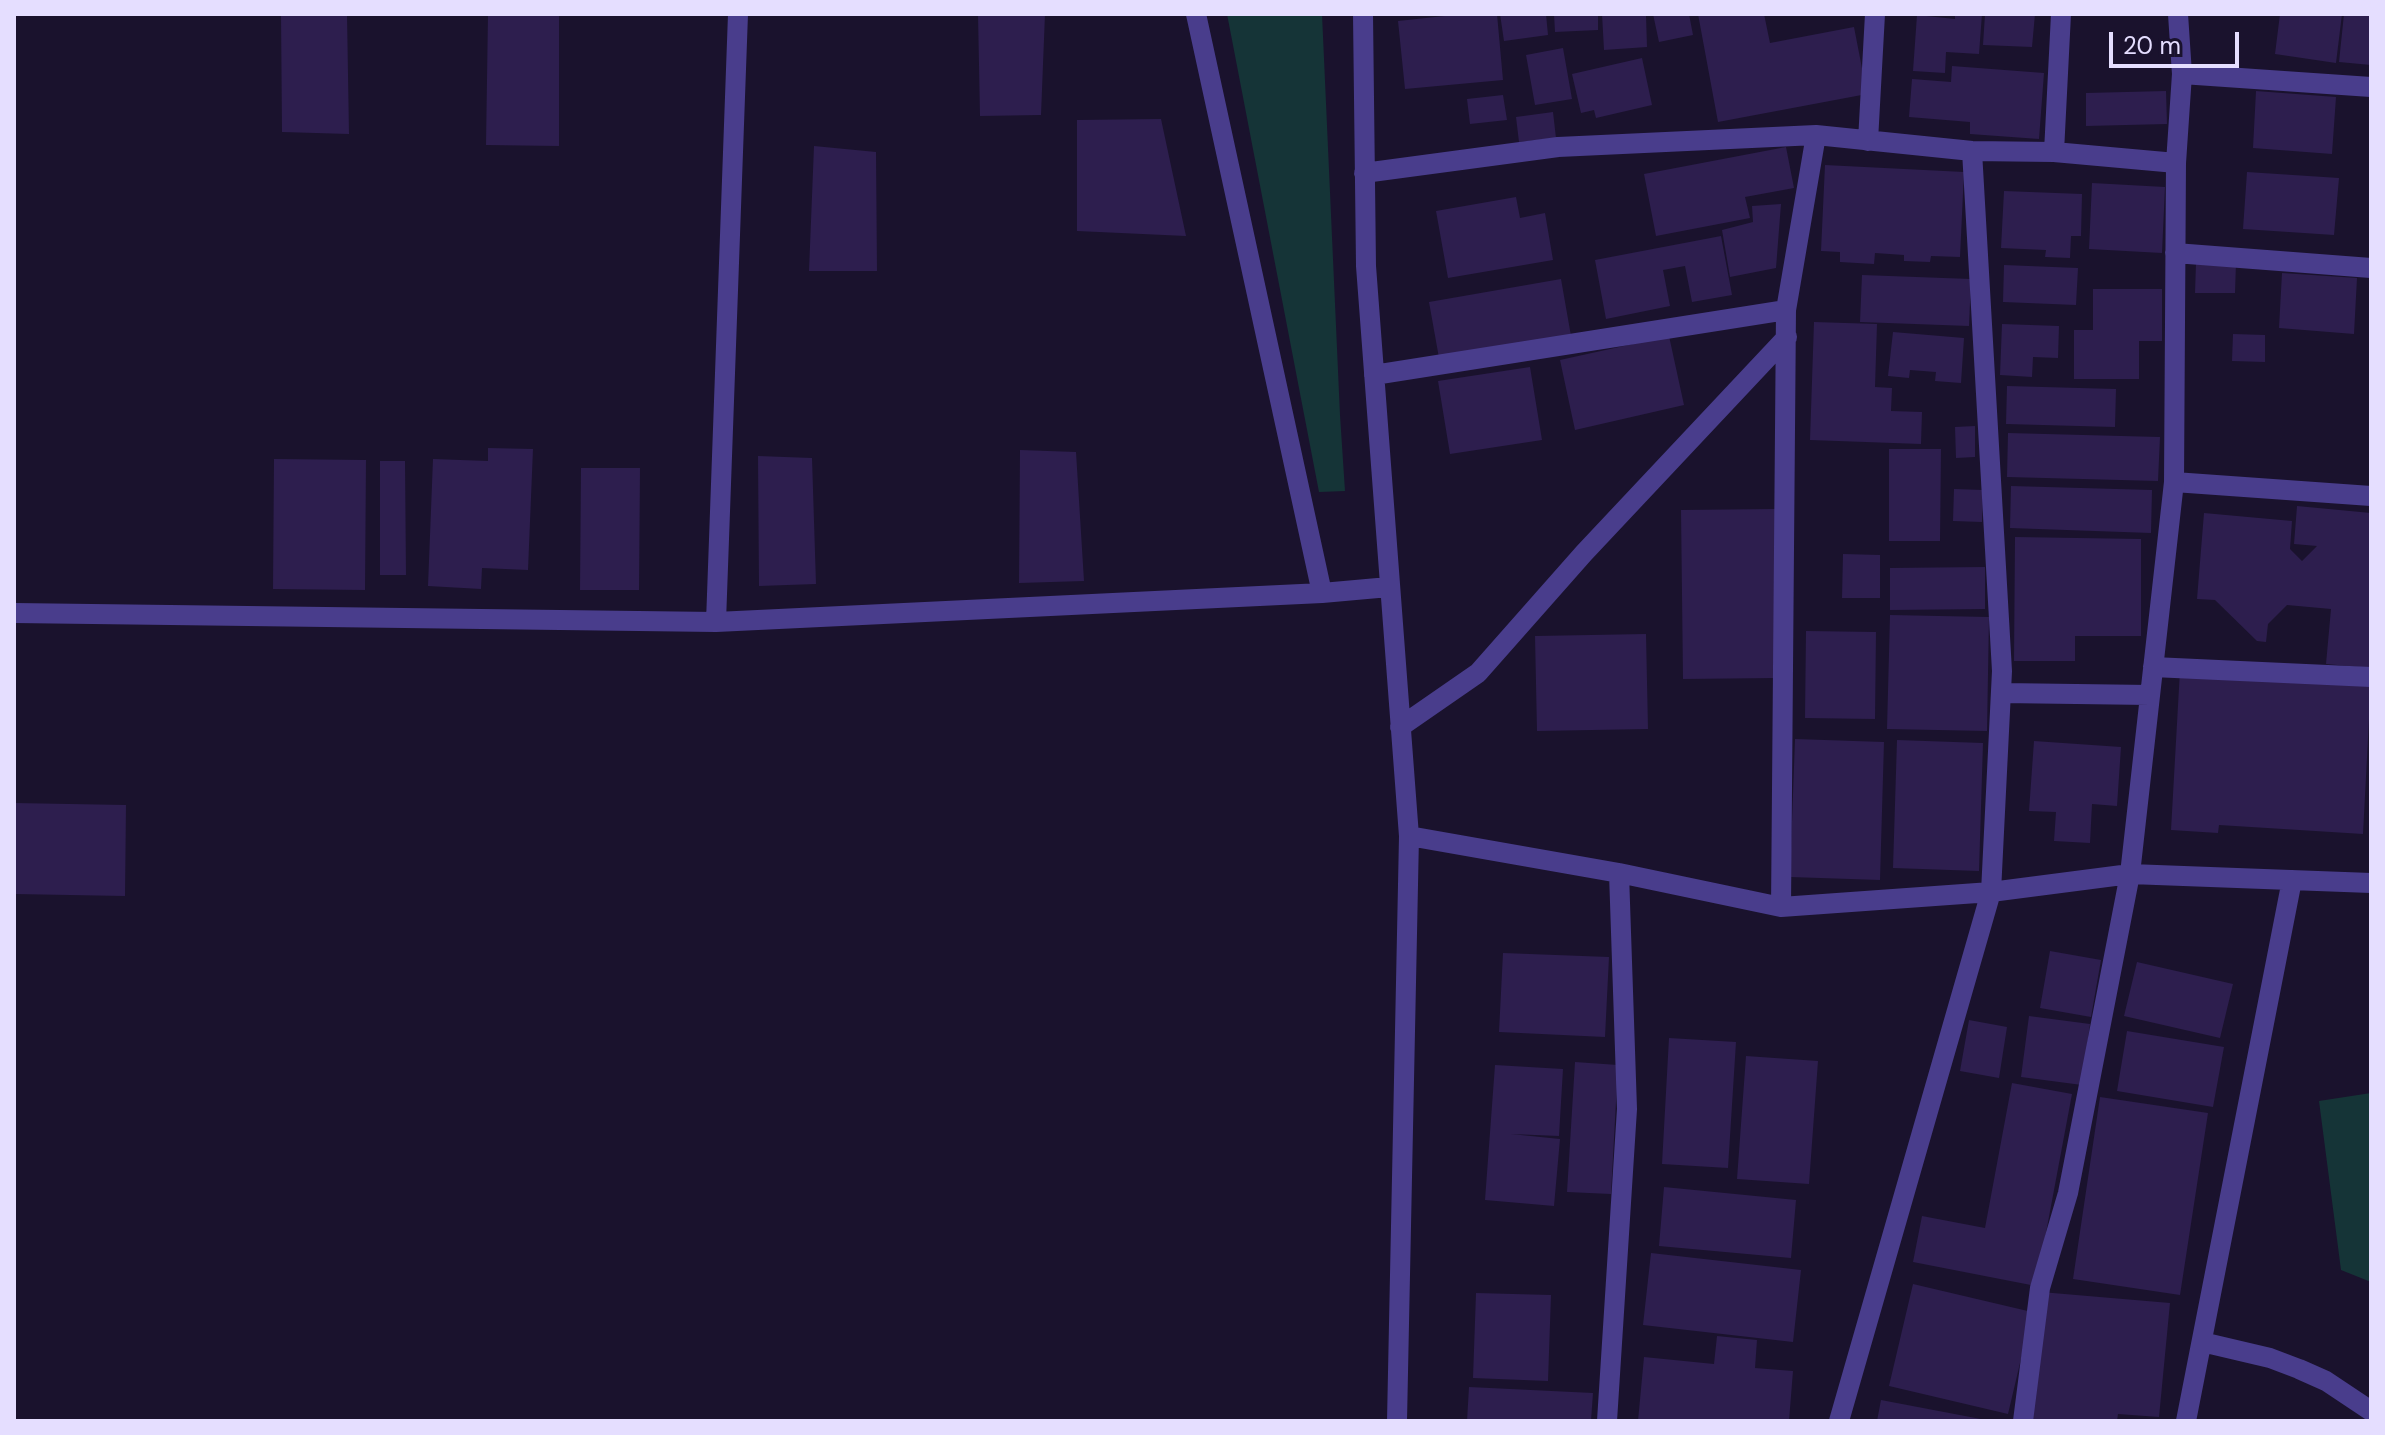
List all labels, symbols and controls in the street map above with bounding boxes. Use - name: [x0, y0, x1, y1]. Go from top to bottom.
- scale bar: [2113, 16, 2243, 66]
- text: 20 m: [2123, 30, 2181, 61]

